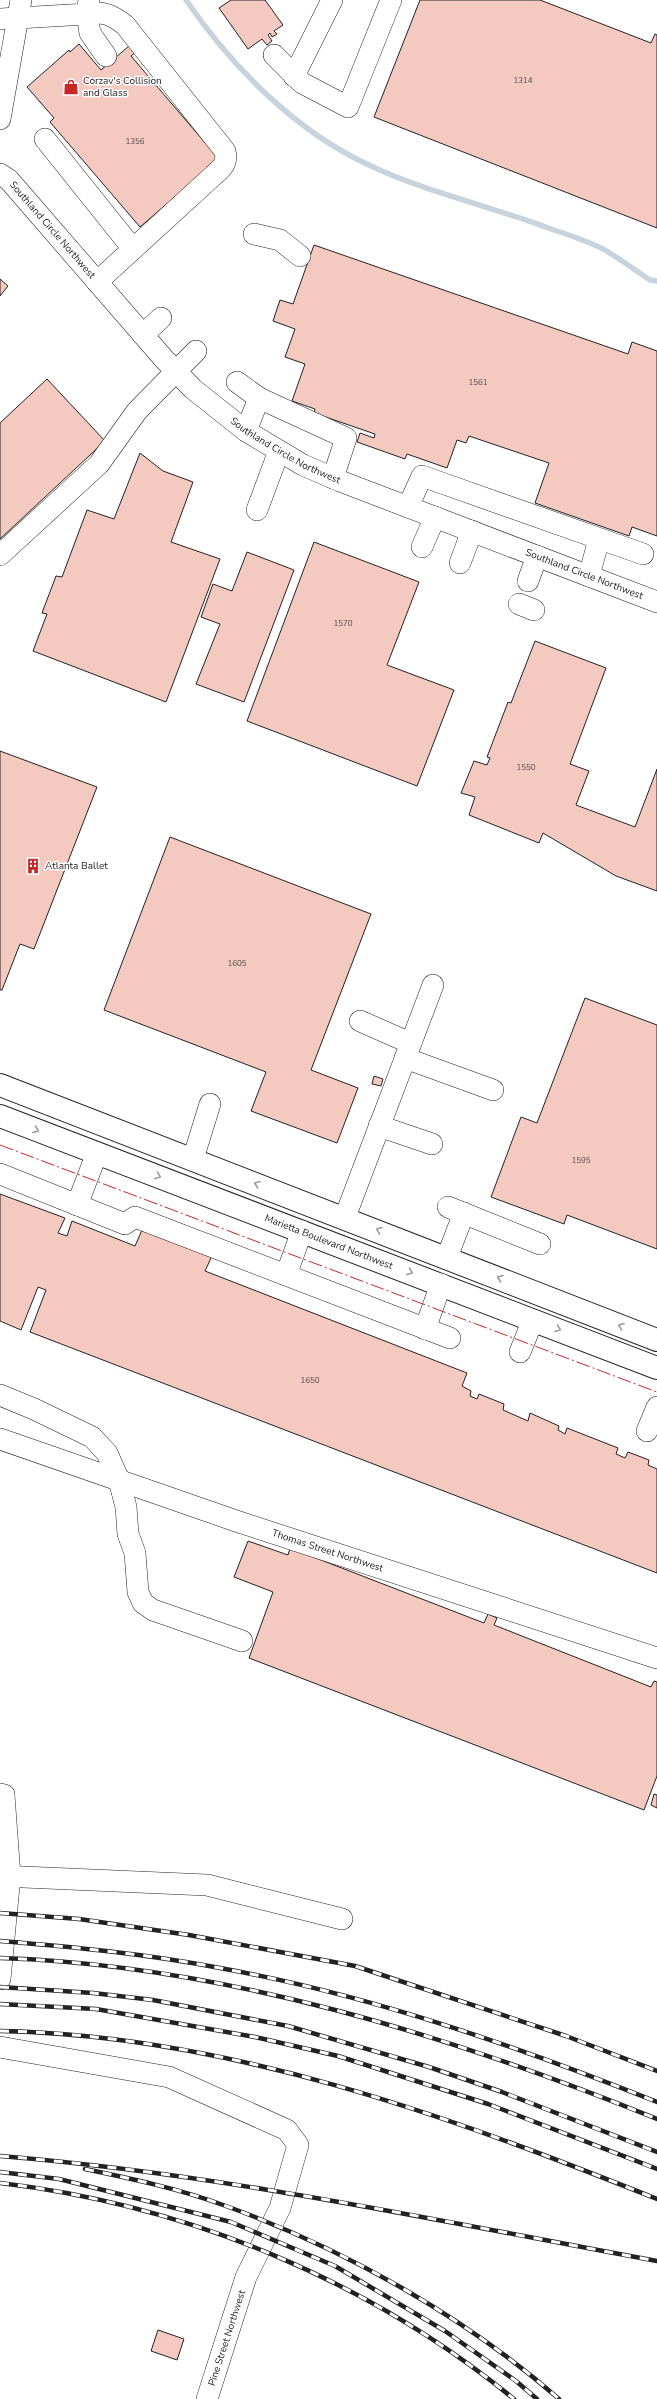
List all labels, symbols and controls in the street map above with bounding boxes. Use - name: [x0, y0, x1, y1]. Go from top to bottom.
- place label: Corzav's Collision and Glass: [83, 74, 162, 100]
- house number: 1314: [513, 75, 533, 86]
- shop icon: Corzav's Collision and Glass: [62, 78, 80, 96]
- house number: 1356: [125, 136, 145, 147]
- street label: Southland Circle Northwest: [6, 178, 99, 282]
- house number: 1561: [468, 377, 488, 388]
- street label: Southland Circle Northwest: [227, 414, 343, 488]
- street label: Southland Circle Northwest: [523, 545, 645, 603]
- house number: 1570: [333, 618, 353, 629]
- house number: 1550: [516, 762, 536, 773]
- building icon: Atlanta Ballet: [24, 857, 42, 875]
- place label: Atlanta Ballet: [45, 859, 108, 873]
- house number: 1605: [227, 958, 247, 969]
- one-way arrow: [33, 1126, 40, 1134]
- house number: 1595: [571, 1155, 591, 1166]
- one-way arrow: [154, 1172, 161, 1180]
- one-way arrow: [254, 1180, 261, 1188]
- street label: Marietta Boulevard Northwest: [263, 1211, 395, 1273]
- one-way arrow: [375, 1227, 382, 1235]
- one-way arrow: [407, 1268, 414, 1276]
- one-way arrow: [496, 1275, 504, 1283]
- one-way arrow: [617, 1322, 624, 1330]
- one-way arrow: [554, 1325, 561, 1333]
- house number: 1650: [300, 1375, 320, 1386]
- street label: Thomas Street Northwest: [270, 1526, 385, 1576]
- street label: Pine Street Northwest: [205, 2288, 249, 2388]

